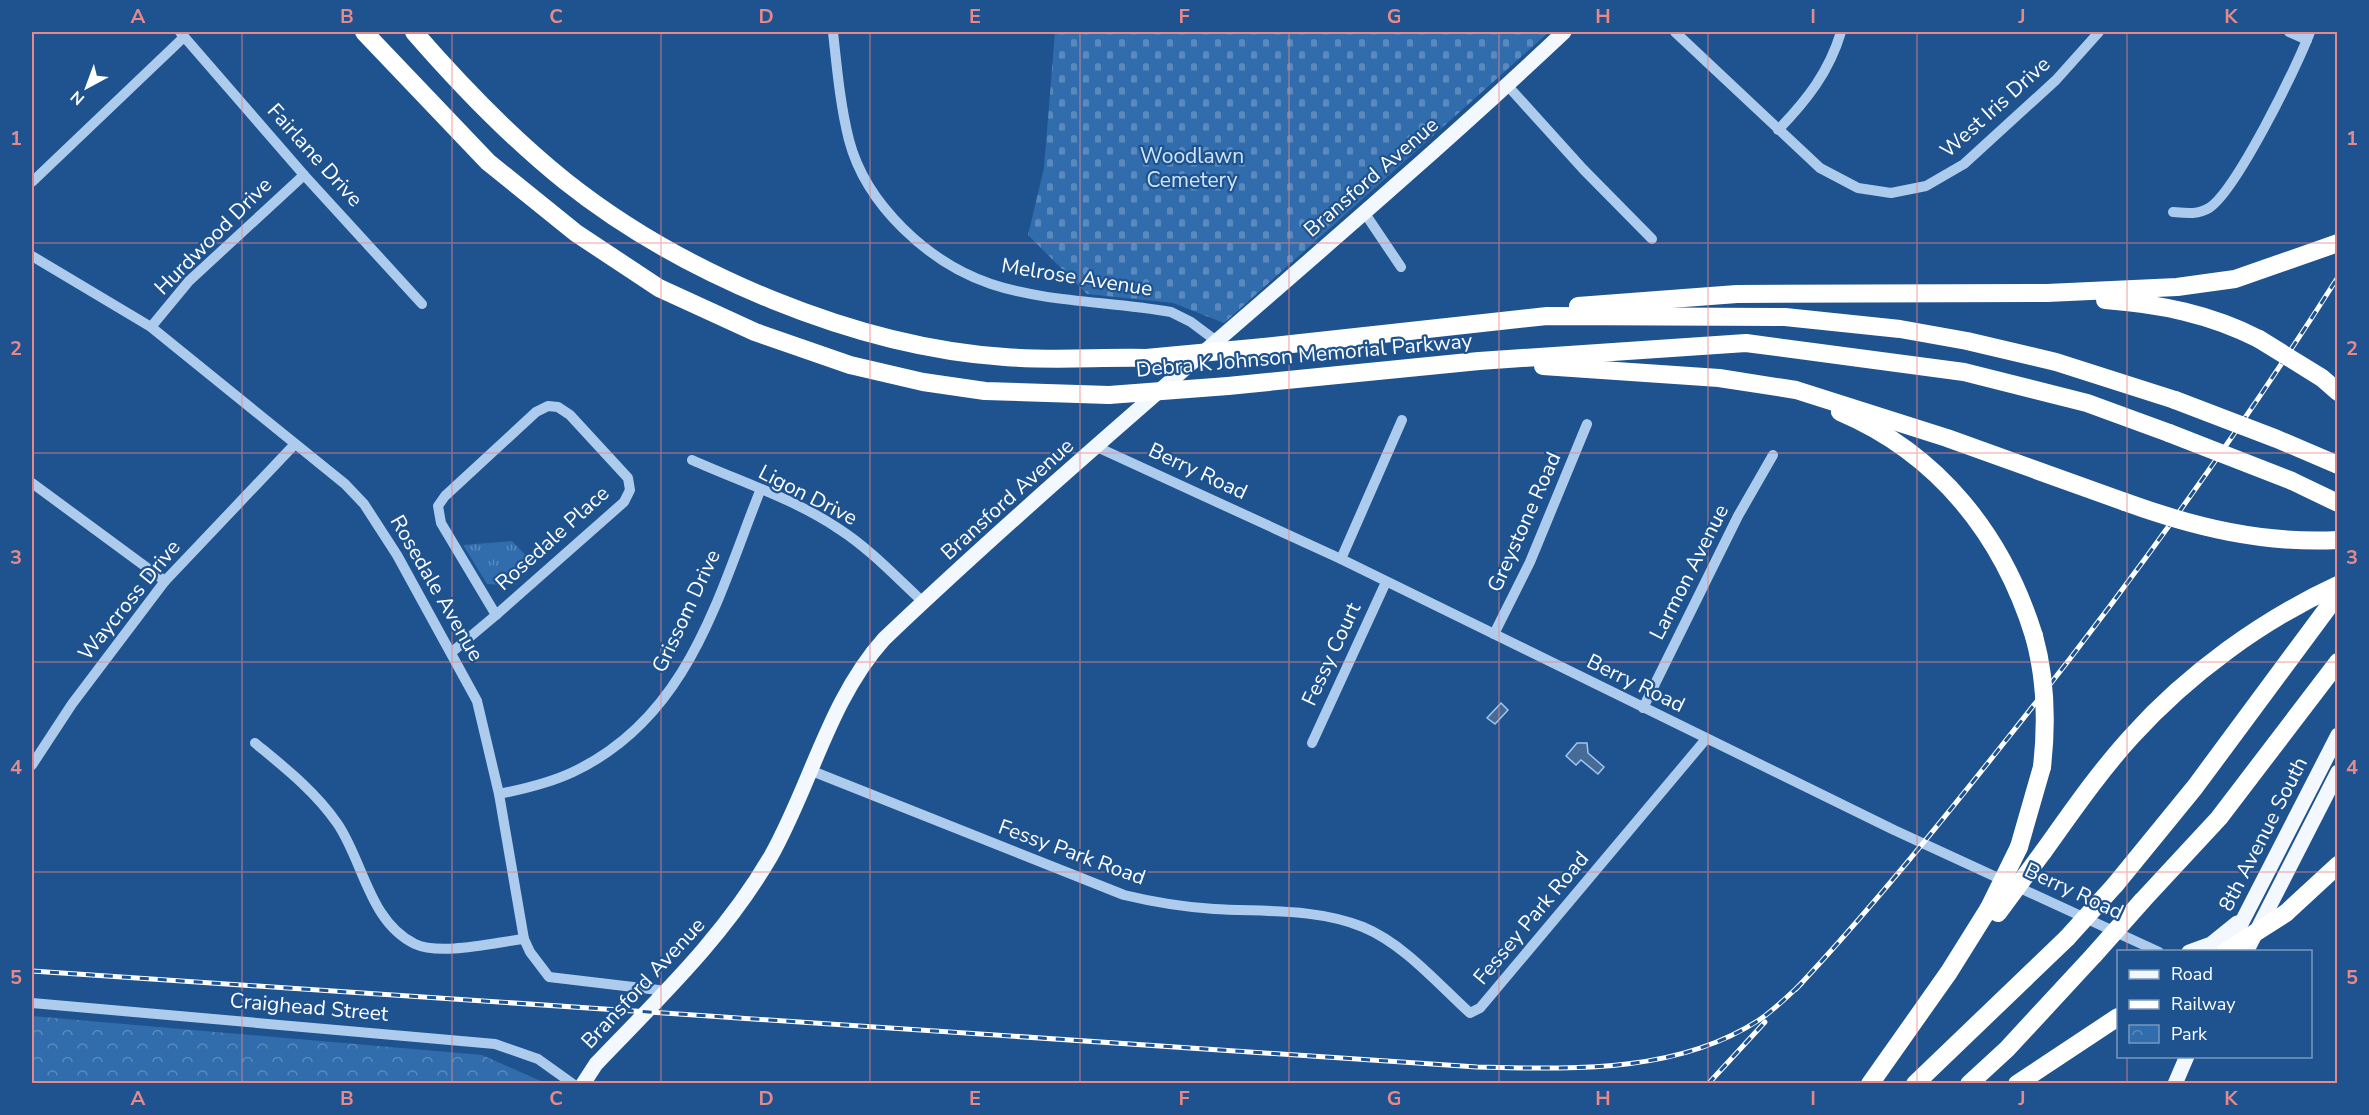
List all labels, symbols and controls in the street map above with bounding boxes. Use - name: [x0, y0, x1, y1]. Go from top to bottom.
- text: A: [131, 3, 146, 30]
- text: B: [340, 3, 354, 30]
- text: C: [549, 3, 563, 30]
- text: D: [758, 3, 774, 30]
- text: E: [969, 3, 981, 30]
- text: F: [1178, 3, 1190, 30]
- text: G: [1387, 3, 1401, 30]
- text: H: [1595, 3, 1611, 30]
- text: I: [1810, 3, 1816, 30]
- text: J: [2017, 3, 2026, 30]
- text: K: [2224, 3, 2238, 30]
- street label: West Iris Drive: [1934, 50, 2056, 164]
- north arrow: [57, 57, 117, 117]
- text: N: [66, 85, 90, 110]
- street label: Fairlane Drive: [261, 97, 369, 213]
- street label: Bransford Avenue: [1298, 111, 1444, 243]
- text: 1: [10, 125, 22, 152]
- text: 1: [2346, 125, 2358, 152]
- park label: Woodlawn Cemetery: [1140, 142, 1244, 194]
- street label: Hurdwood Drive: [148, 171, 278, 301]
- street label: Melrose Avenue: [999, 251, 1155, 303]
- street label: Debra K Johnson Memorial Parkway: [1135, 326, 1474, 384]
- text: 2: [10, 335, 22, 362]
- text: 2: [2346, 335, 2358, 362]
- street label: Bransford Avenue: [935, 432, 1079, 566]
- street label: Berry Road: [1144, 436, 1252, 506]
- street label: Greystone Road: [1481, 448, 1567, 596]
- street label: Ligon Drive: [754, 458, 862, 532]
- street label: Rosedale Place: [489, 479, 615, 597]
- street label: Larmon Avenue: [1643, 499, 1735, 645]
- street label: Rosedale Avenue: [384, 510, 490, 666]
- street label: Waycross Drive: [72, 534, 186, 666]
- text: 3: [10, 544, 22, 571]
- text: 3: [2346, 544, 2358, 571]
- street label: Grissom Drive: [645, 545, 727, 677]
- street label: Fessy Court: [1295, 597, 1367, 710]
- street label: Berry Road: [1582, 647, 1690, 719]
- street label: 8th Avenue South: [2212, 752, 2314, 916]
- text: 4: [10, 754, 22, 781]
- text: 4: [2346, 754, 2358, 781]
- street label: Fessy Park Road: [995, 812, 1149, 892]
- street label: Fessey Park Road: [1467, 845, 1595, 991]
- street label: Berry Road: [2020, 856, 2128, 926]
- street label: Bransford Avenue: [575, 911, 711, 1055]
- legend: [2117, 950, 2312, 1058]
- text: Road: [2171, 962, 2213, 986]
- text: 5: [10, 964, 22, 991]
- text: 5: [2346, 964, 2358, 991]
- street label: Craighead Street: [229, 986, 390, 1028]
- text: Railway: [2171, 992, 2236, 1016]
- text: Park: [2171, 1022, 2208, 1046]
- text: A: [131, 1085, 146, 1112]
- text: B: [340, 1085, 354, 1112]
- text: C: [549, 1085, 563, 1112]
- text: D: [758, 1085, 774, 1112]
- text: E: [969, 1085, 981, 1112]
- text: F: [1178, 1085, 1190, 1112]
- text: G: [1387, 1085, 1401, 1112]
- text: H: [1595, 1085, 1611, 1112]
- text: I: [1810, 1085, 1816, 1112]
- text: J: [2017, 1085, 2026, 1112]
- text: K: [2224, 1085, 2238, 1112]

